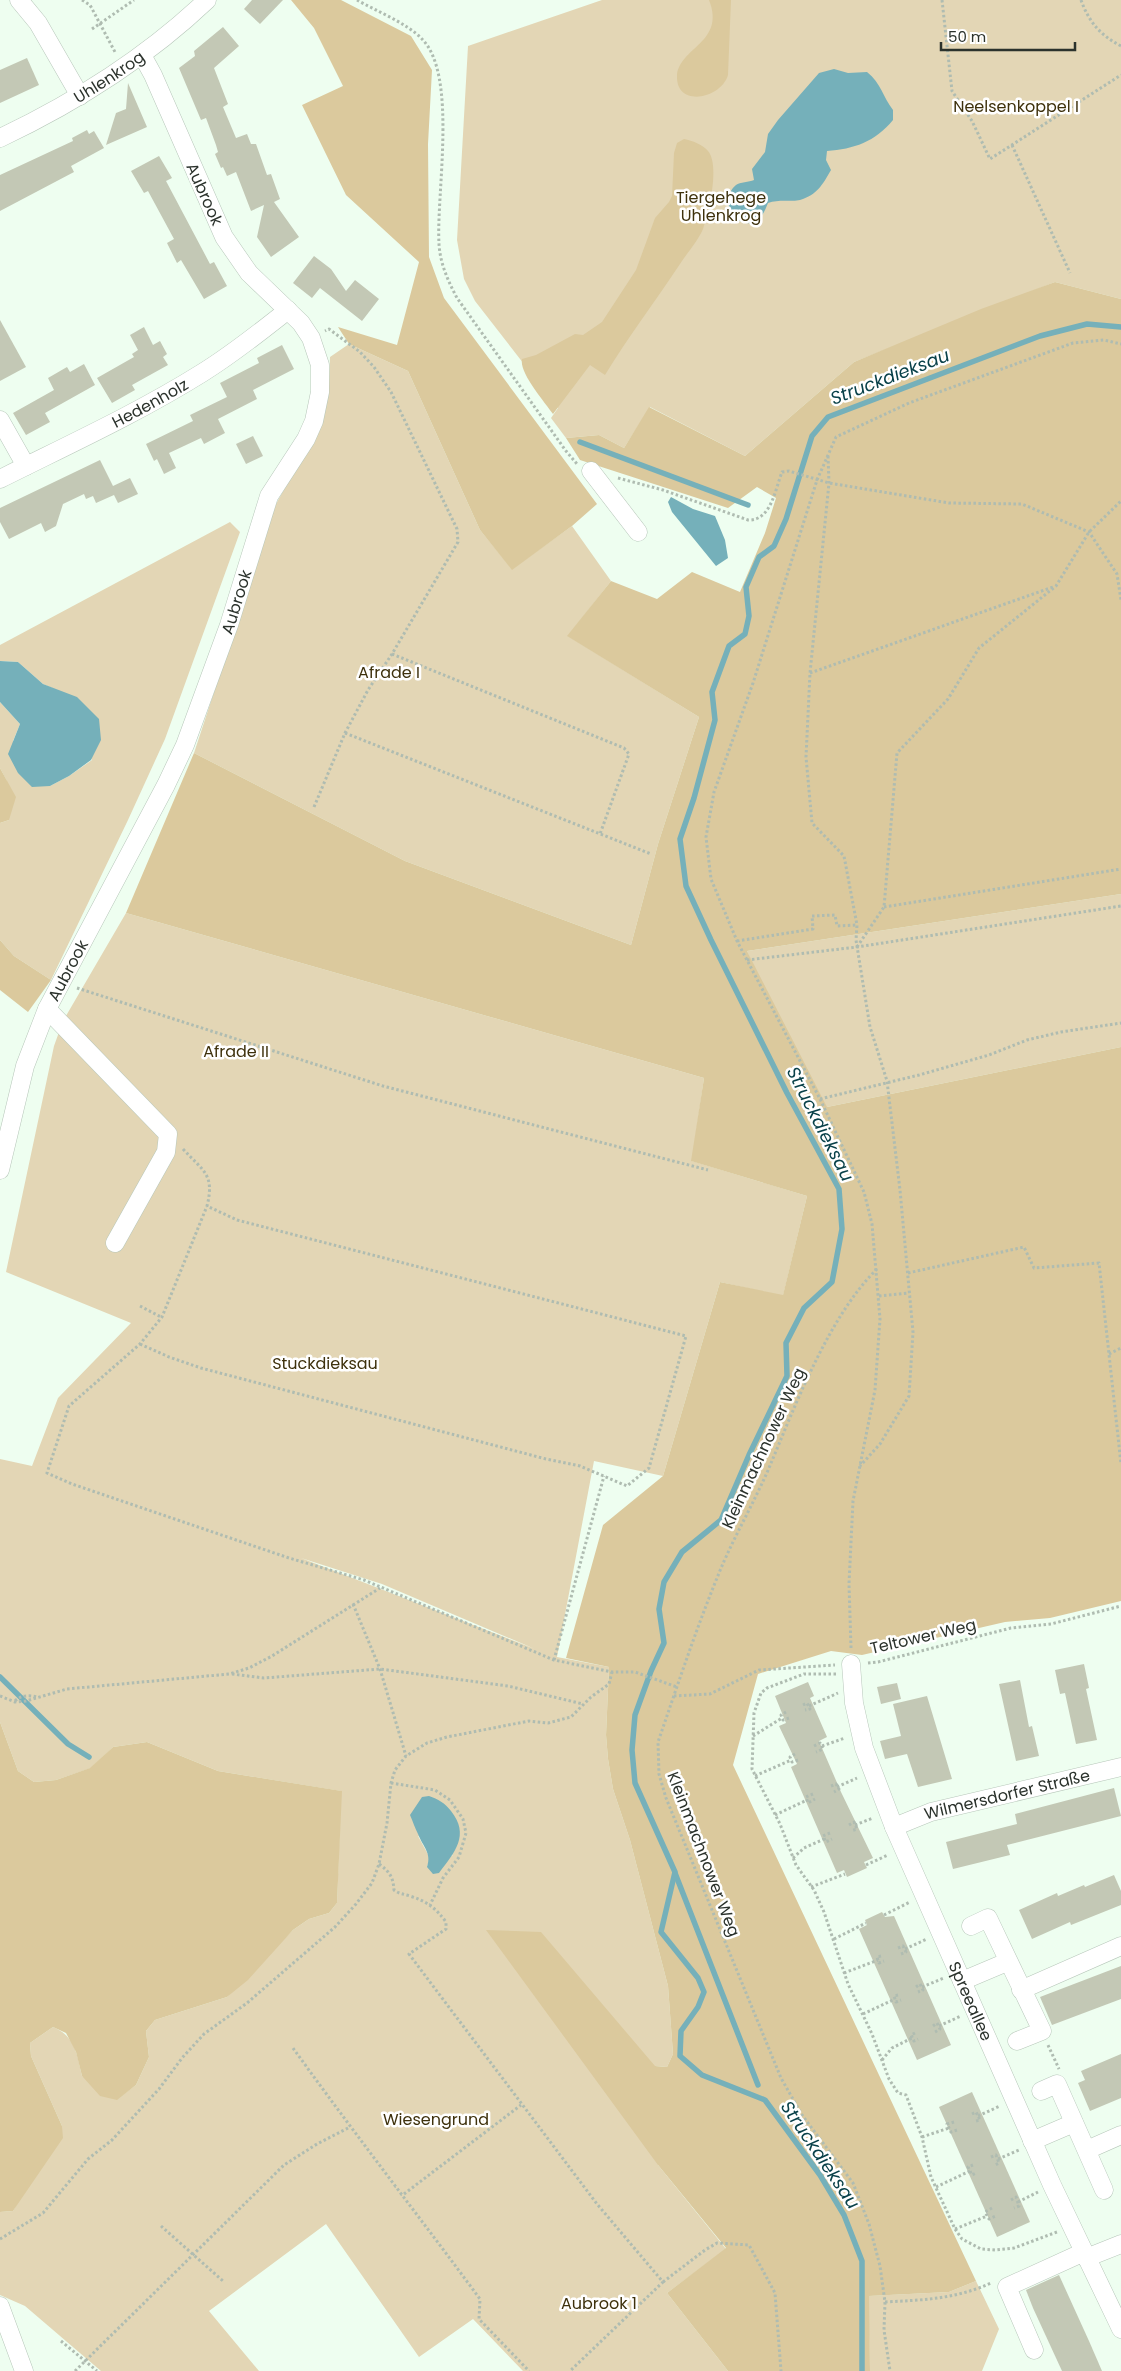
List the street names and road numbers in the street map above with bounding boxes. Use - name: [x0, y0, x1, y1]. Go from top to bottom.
- street label: Uhlenkrog: [69, 45, 149, 109]
- street label: Aubrook: [181, 159, 229, 230]
- street label: Hedenholz: [108, 373, 192, 434]
- street label: Aubrook: [216, 566, 258, 638]
- street label: Aubrook: [42, 935, 94, 1005]
- street label: Kleinmachnower Weg: [716, 1364, 811, 1532]
- street label: Teltower Weg: [868, 1613, 978, 1660]
- street label: Wilmersdorfer Straße: [922, 1764, 1092, 1825]
- street label: Kleinmachnower Weg: [661, 1768, 746, 1940]
- street label: Spreeallee: [943, 1958, 998, 2045]

